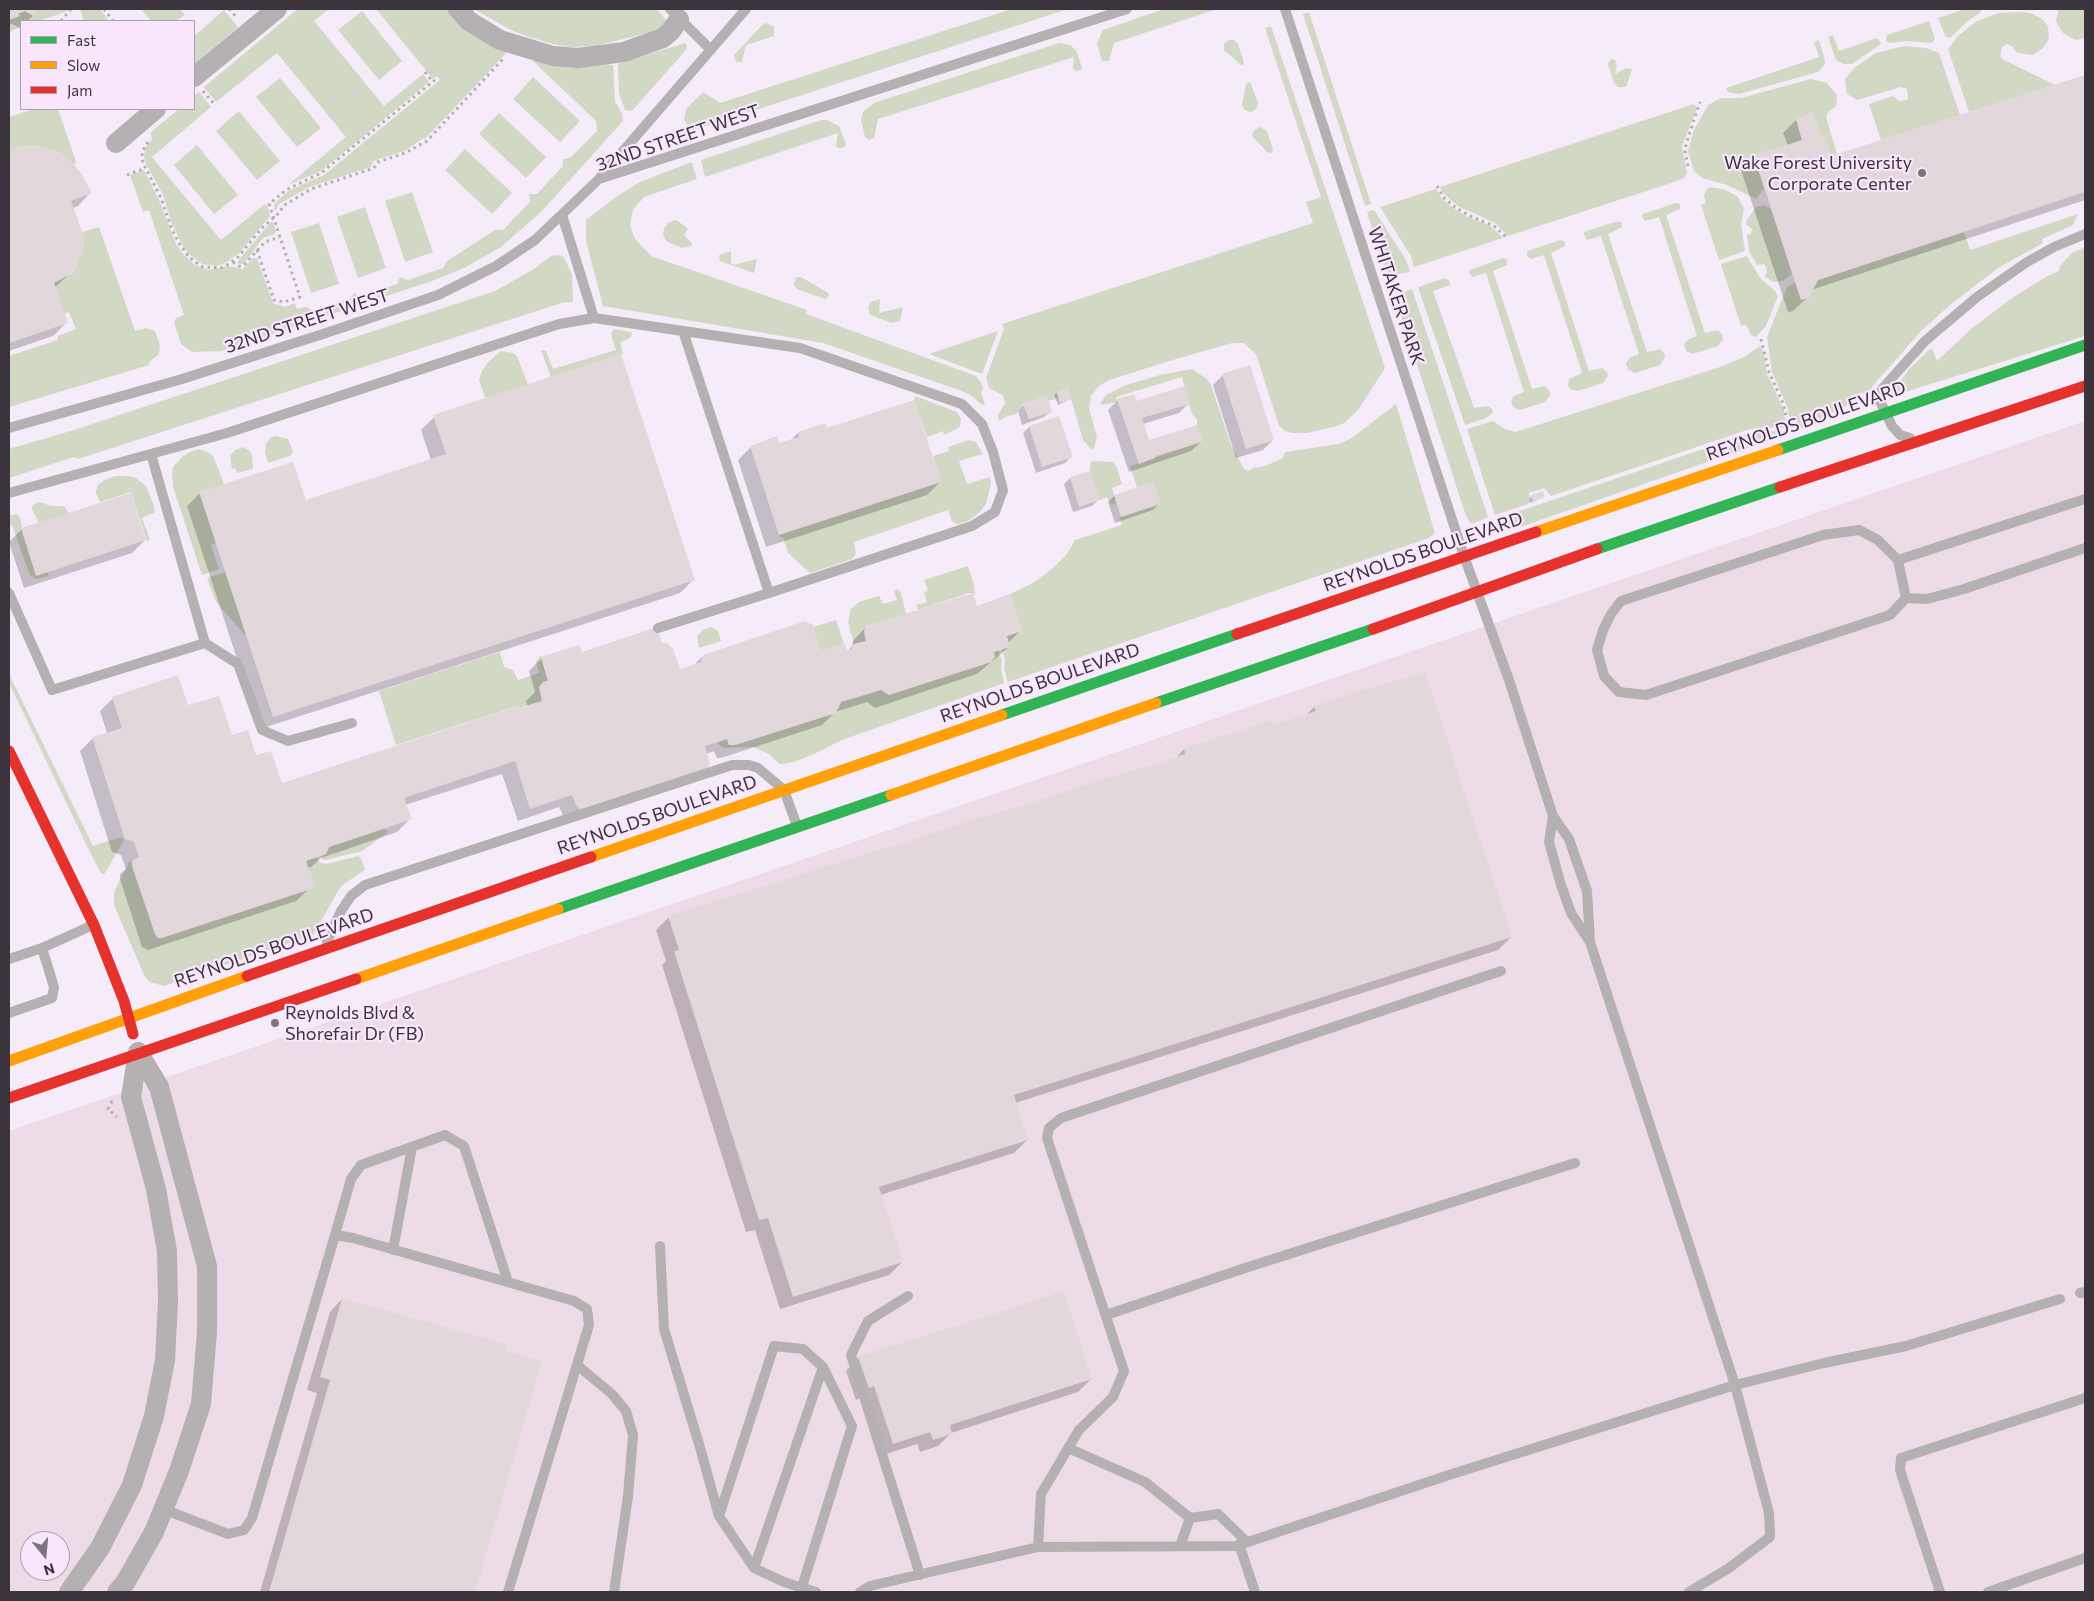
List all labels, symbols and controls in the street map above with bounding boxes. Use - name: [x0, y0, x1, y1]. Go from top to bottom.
- legend: [20, 20, 195, 110]
- text: Fast: [67, 31, 96, 49]
- text: Slow: [67, 56, 100, 74]
- text: Jam: [67, 81, 92, 99]
- street label: 32ND STREET WEST: [593, 100, 763, 176]
- place label: Wake Forest University Corporate Center: [1724, 152, 1912, 194]
- marker: Wake Forest University Corporate Center: [1916, 167, 1928, 179]
- street label: WHITAKER PARK: [1363, 224, 1429, 368]
- street label: 32ND STREET WEST: [222, 284, 392, 358]
- street label: REYNOLDS BOULEVARD: [1703, 377, 1909, 465]
- street label: REYNOLDS BOULEVARD: [1320, 508, 1526, 596]
- street label: REYNOLDS BOULEVARD: [937, 639, 1143, 727]
- street label: REYNOLDS BOULEVARD: [554, 771, 760, 859]
- street label: REYNOLDS BOULEVARD: [171, 904, 377, 992]
- place label: Reynolds Blvd & Shorefair Dr (FB): [285, 1002, 424, 1044]
- marker: Reynolds Blvd & Shorefair Dr (FB): [269, 1017, 281, 1029]
- north arrow: [20, 1531, 70, 1581]
- text: N: [42, 1560, 57, 1580]

